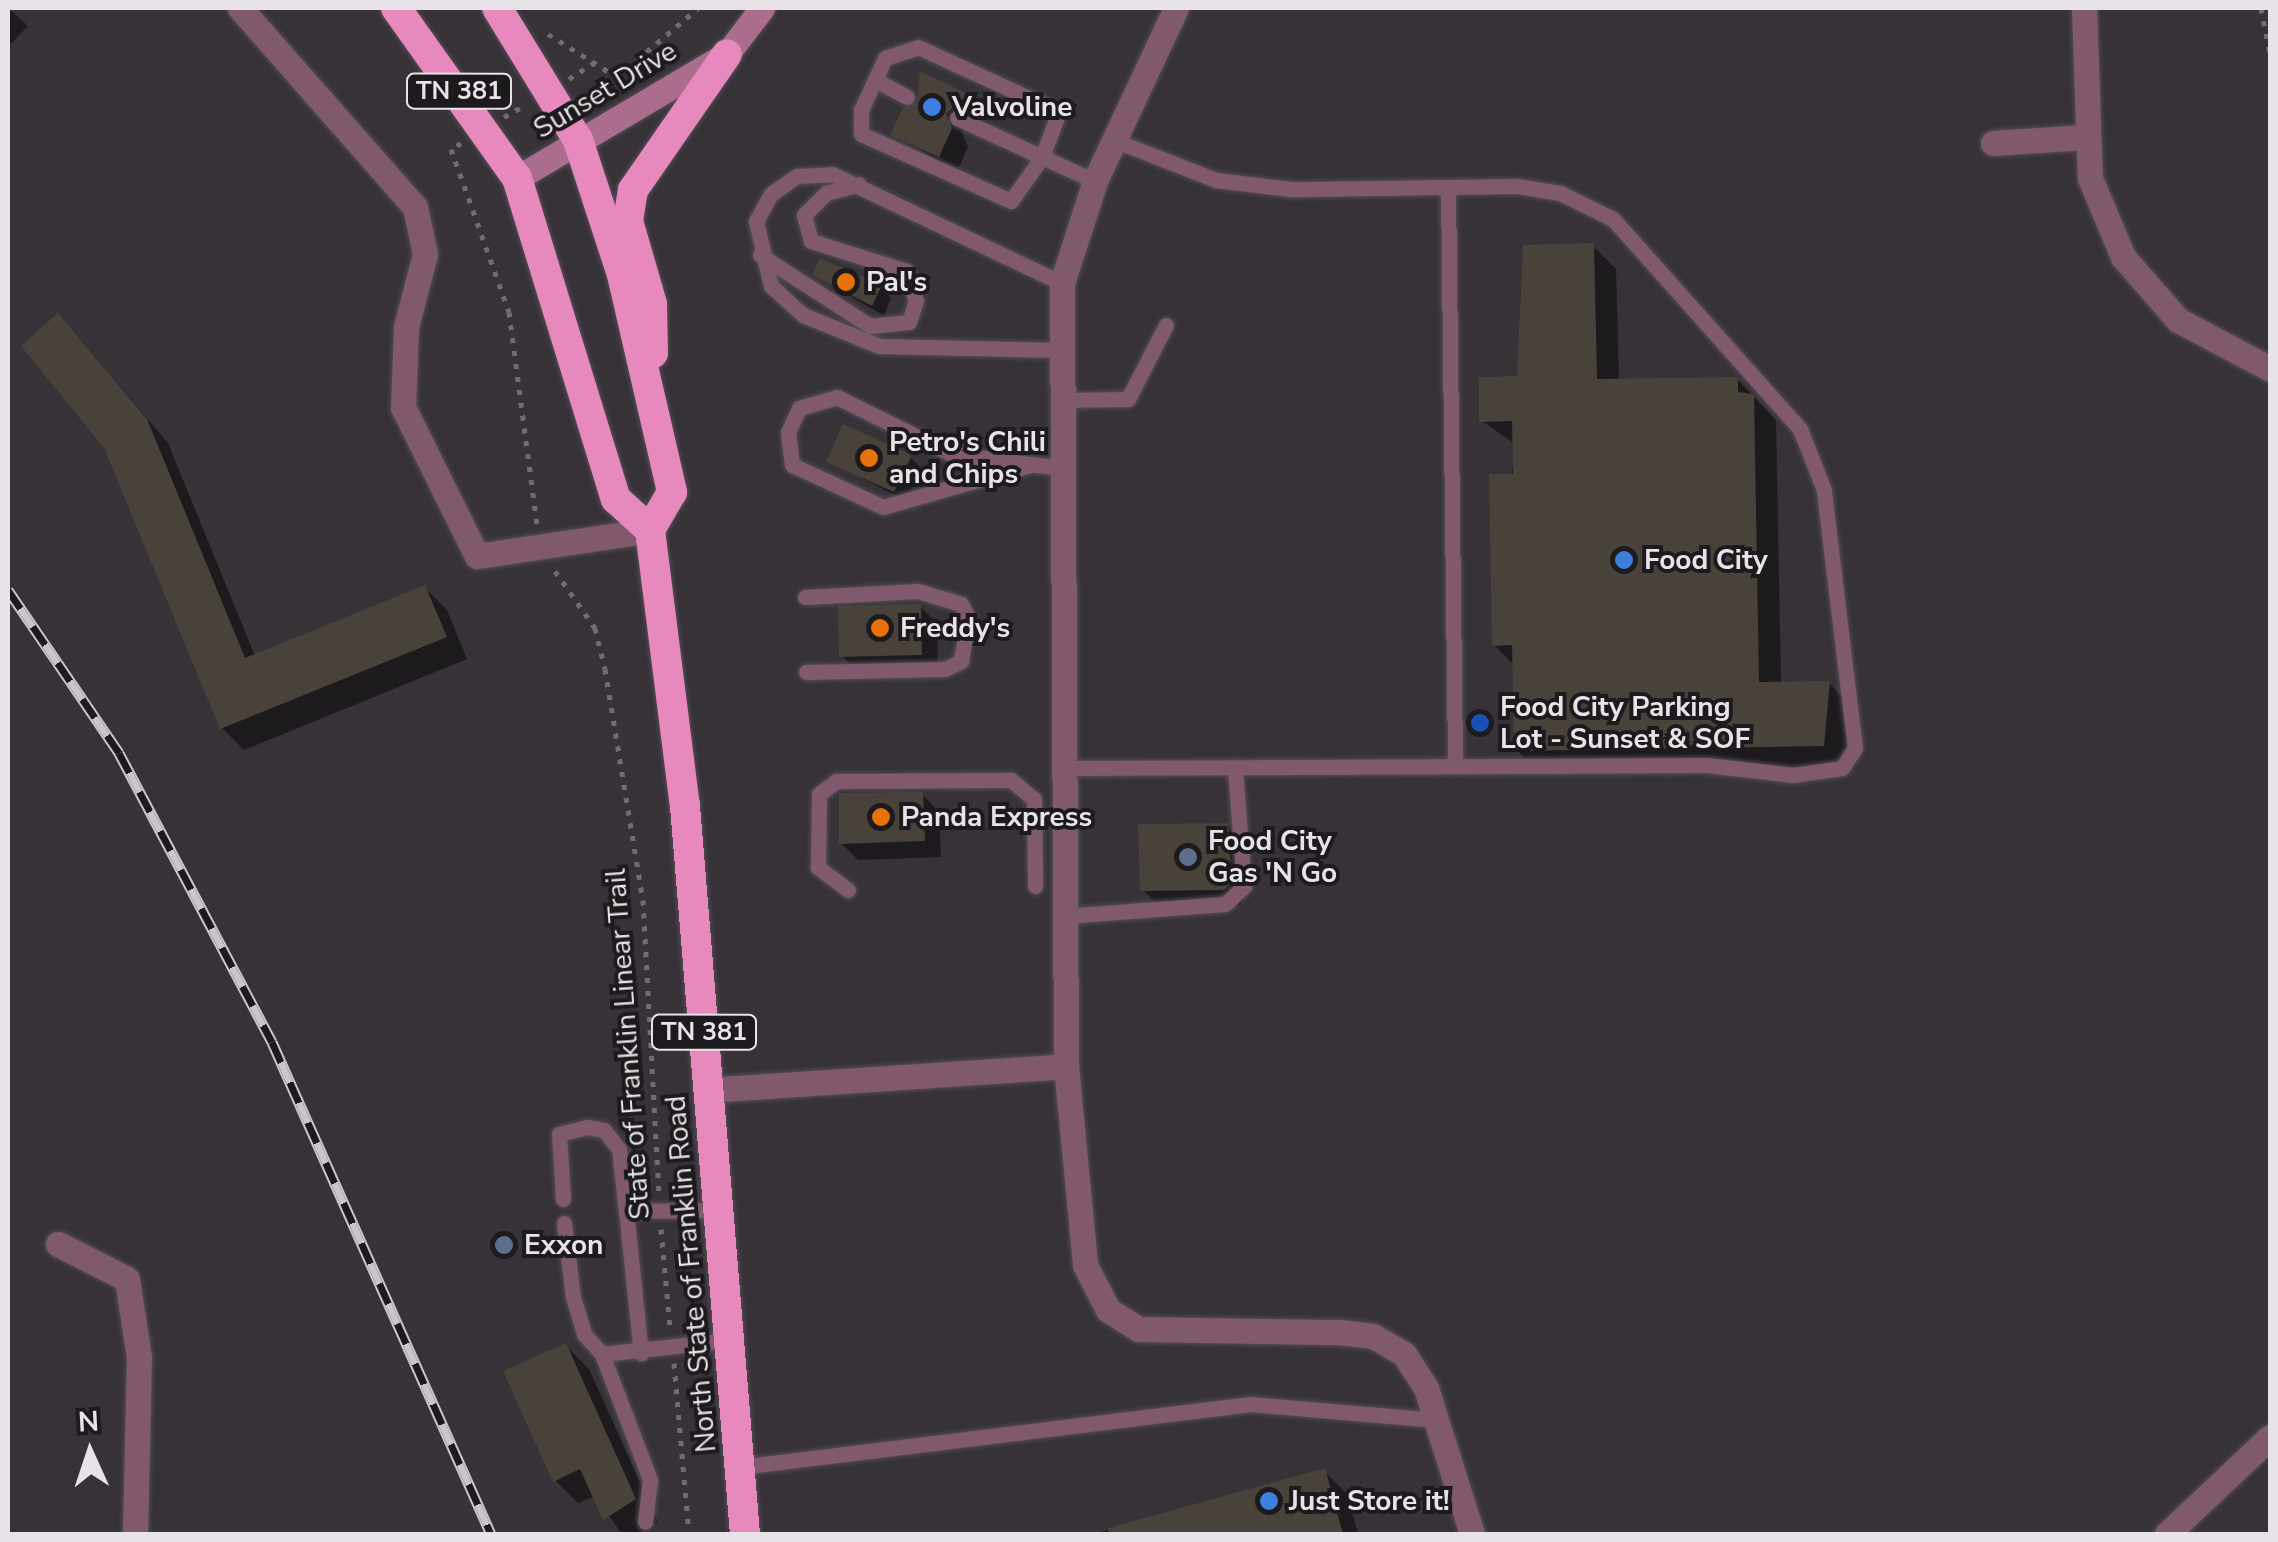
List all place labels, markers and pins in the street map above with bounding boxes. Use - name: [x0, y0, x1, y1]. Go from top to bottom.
- place label: Valvoline: [952, 90, 1072, 124]
- marker: Valvoline: [921, 96, 943, 118]
- place label: Pal's: [866, 265, 927, 299]
- marker: Pal's: [835, 271, 857, 293]
- place label: Petro's Chili and Chips: [889, 425, 1046, 491]
- marker: Petro's Chili and Chips: [858, 447, 880, 469]
- place label: Food City: [1644, 543, 1768, 577]
- marker: Food City: [1613, 549, 1635, 571]
- place label: Freddy's: [900, 611, 1010, 645]
- marker: Freddy's: [869, 617, 891, 639]
- place label: Food City Parking Lot - Sunset & SOF: [1500, 690, 1750, 756]
- marker: Food City Parking Lot - Sunset & SOF: [1469, 712, 1491, 734]
- place label: Panda Express: [901, 800, 1092, 834]
- marker: Panda Express: [870, 806, 892, 828]
- place label: Food City Gas 'N Go: [1208, 824, 1337, 890]
- marker: Food City Gas 'N Go: [1177, 846, 1199, 868]
- place label: Exxon: [524, 1228, 603, 1262]
- marker: Exxon: [493, 1234, 515, 1256]
- place label: Just Store it!: [1289, 1484, 1450, 1518]
- marker: Just Store it!: [1258, 1490, 1280, 1512]

